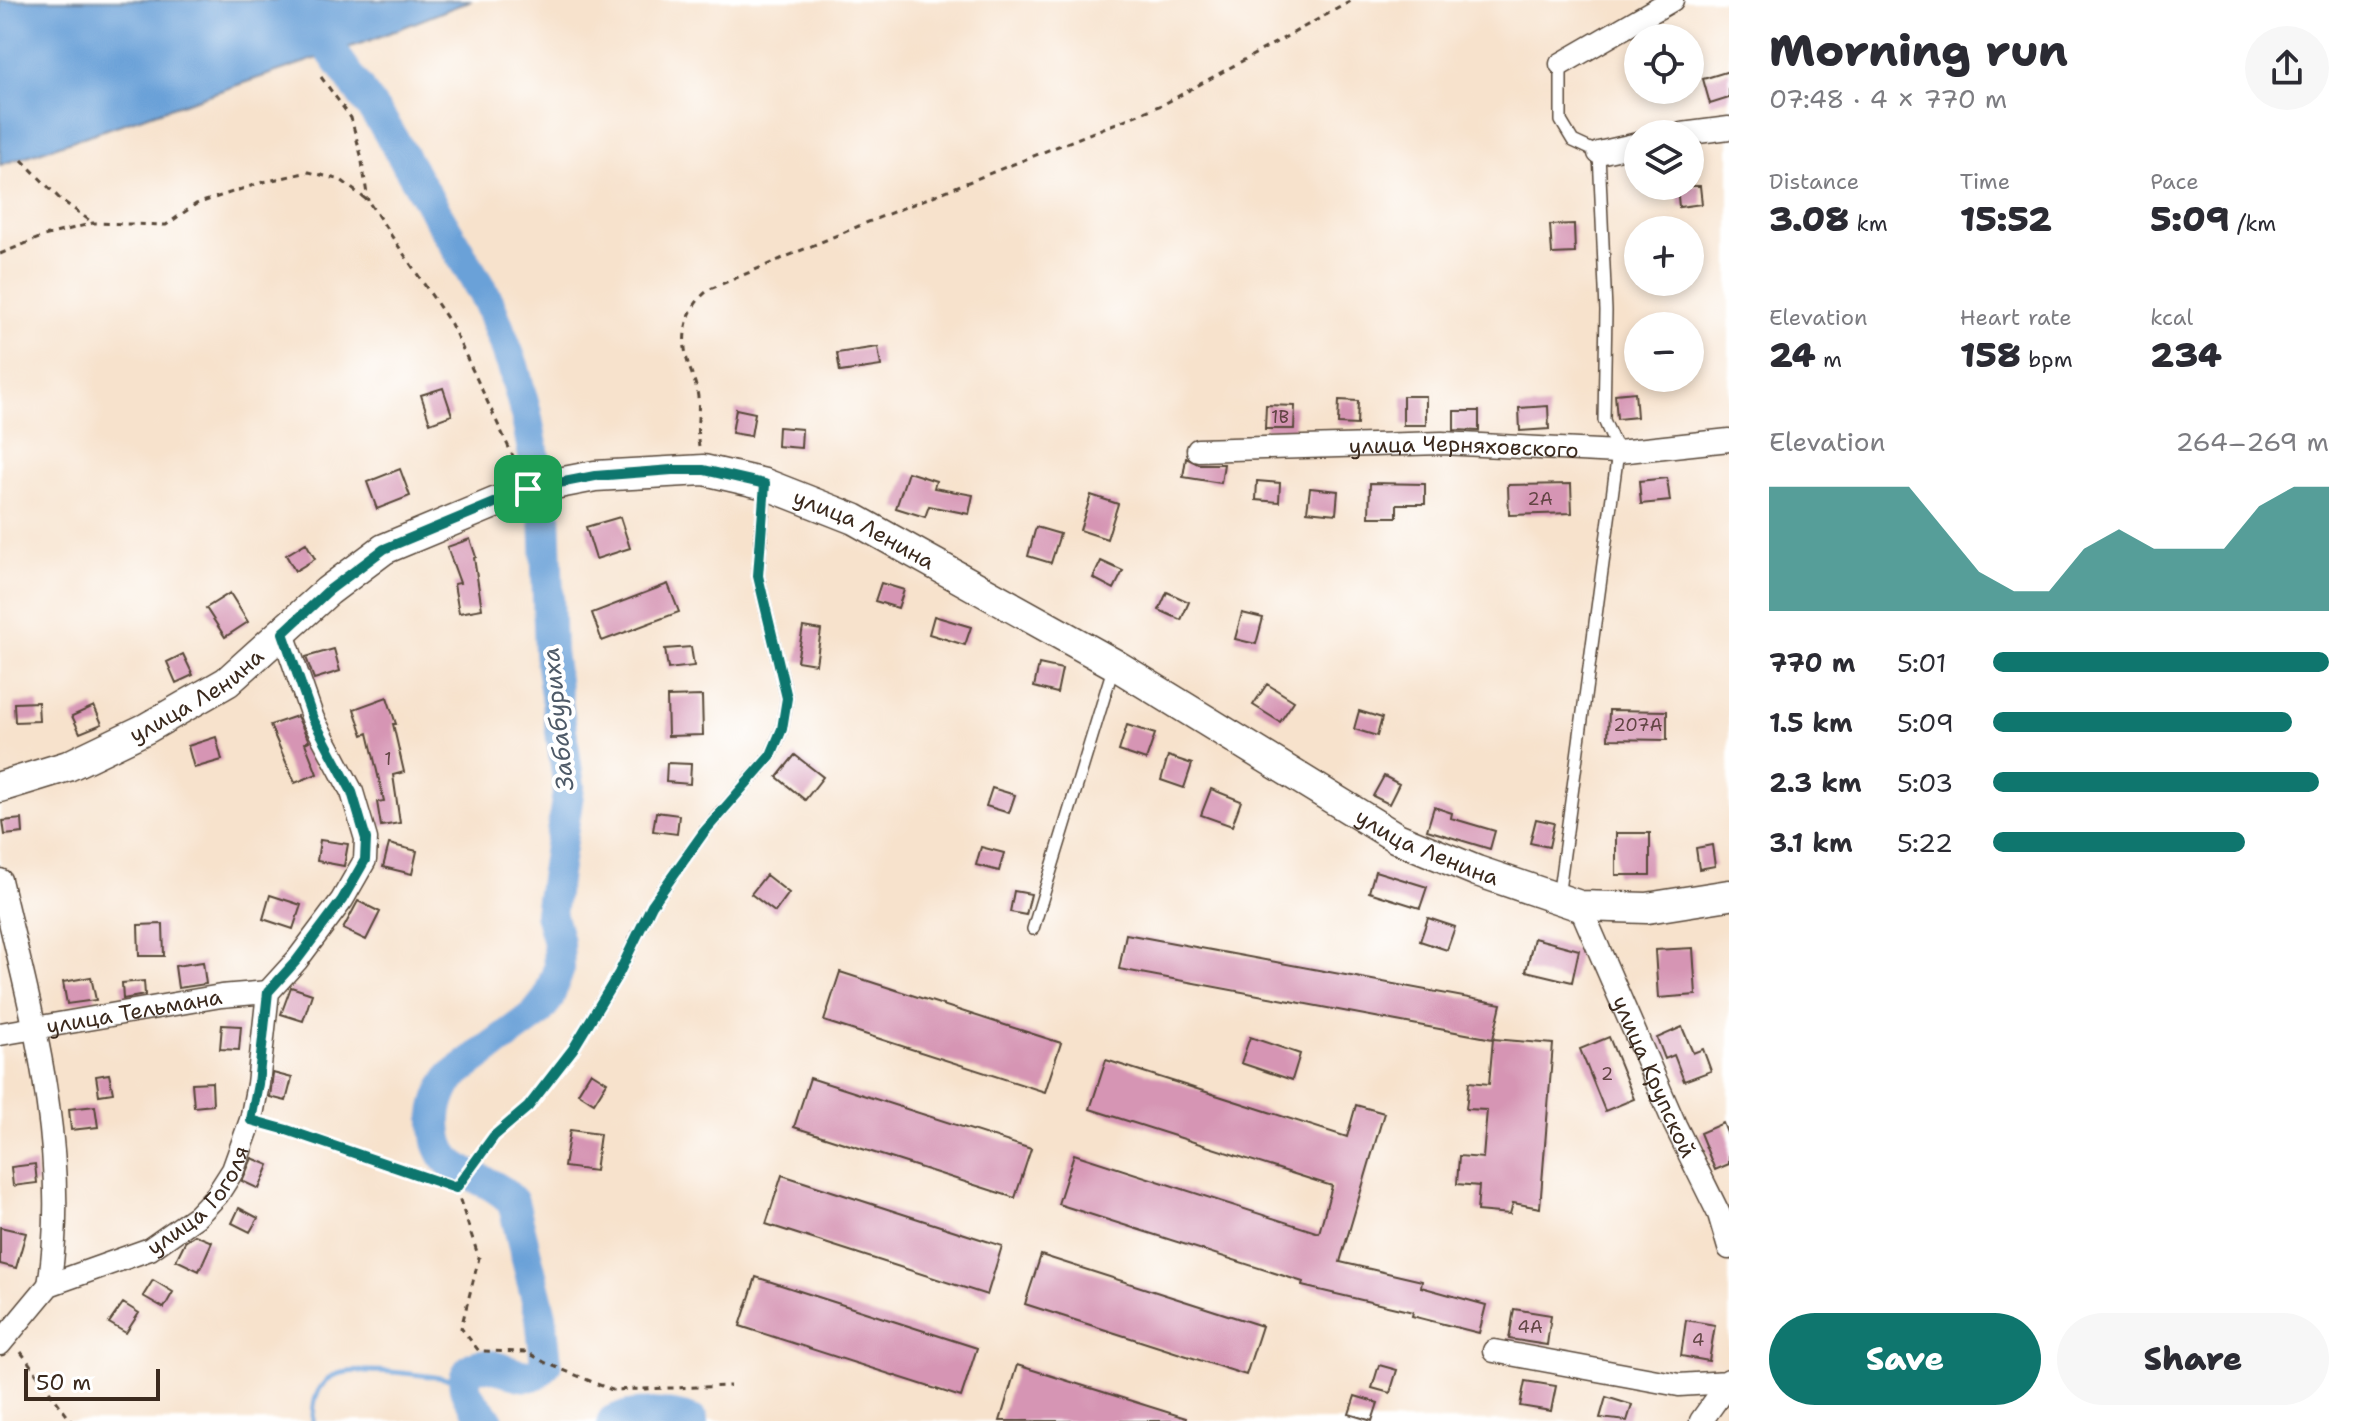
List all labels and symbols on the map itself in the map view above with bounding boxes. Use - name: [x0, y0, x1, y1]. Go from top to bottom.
- house number: 1В: [1271, 405, 1289, 429]
- street label: улица Черняховского: [1348, 428, 1580, 464]
- pin: [494, 455, 562, 523]
- street label: улица Ленина: [789, 482, 940, 576]
- house number: 2А: [1527, 487, 1553, 511]
- street label: улица Ленина: [124, 641, 270, 749]
- water label: Забабуриха: [535, 646, 581, 792]
- house number: 207А: [1613, 713, 1663, 737]
- house number: 1: [384, 747, 392, 771]
- street label: улица Ленина: [1350, 802, 1503, 892]
- street label: улица Тельмана: [44, 982, 224, 1040]
- street label: улица Крупской: [1606, 991, 1703, 1162]
- house number: 2: [1601, 1062, 1613, 1086]
- street label: улица Гоголя: [141, 1142, 255, 1261]
- house number: 4А: [1517, 1315, 1543, 1339]
- house number: 4: [1692, 1328, 1704, 1352]
- scale bar: [24, 1365, 160, 1401]

